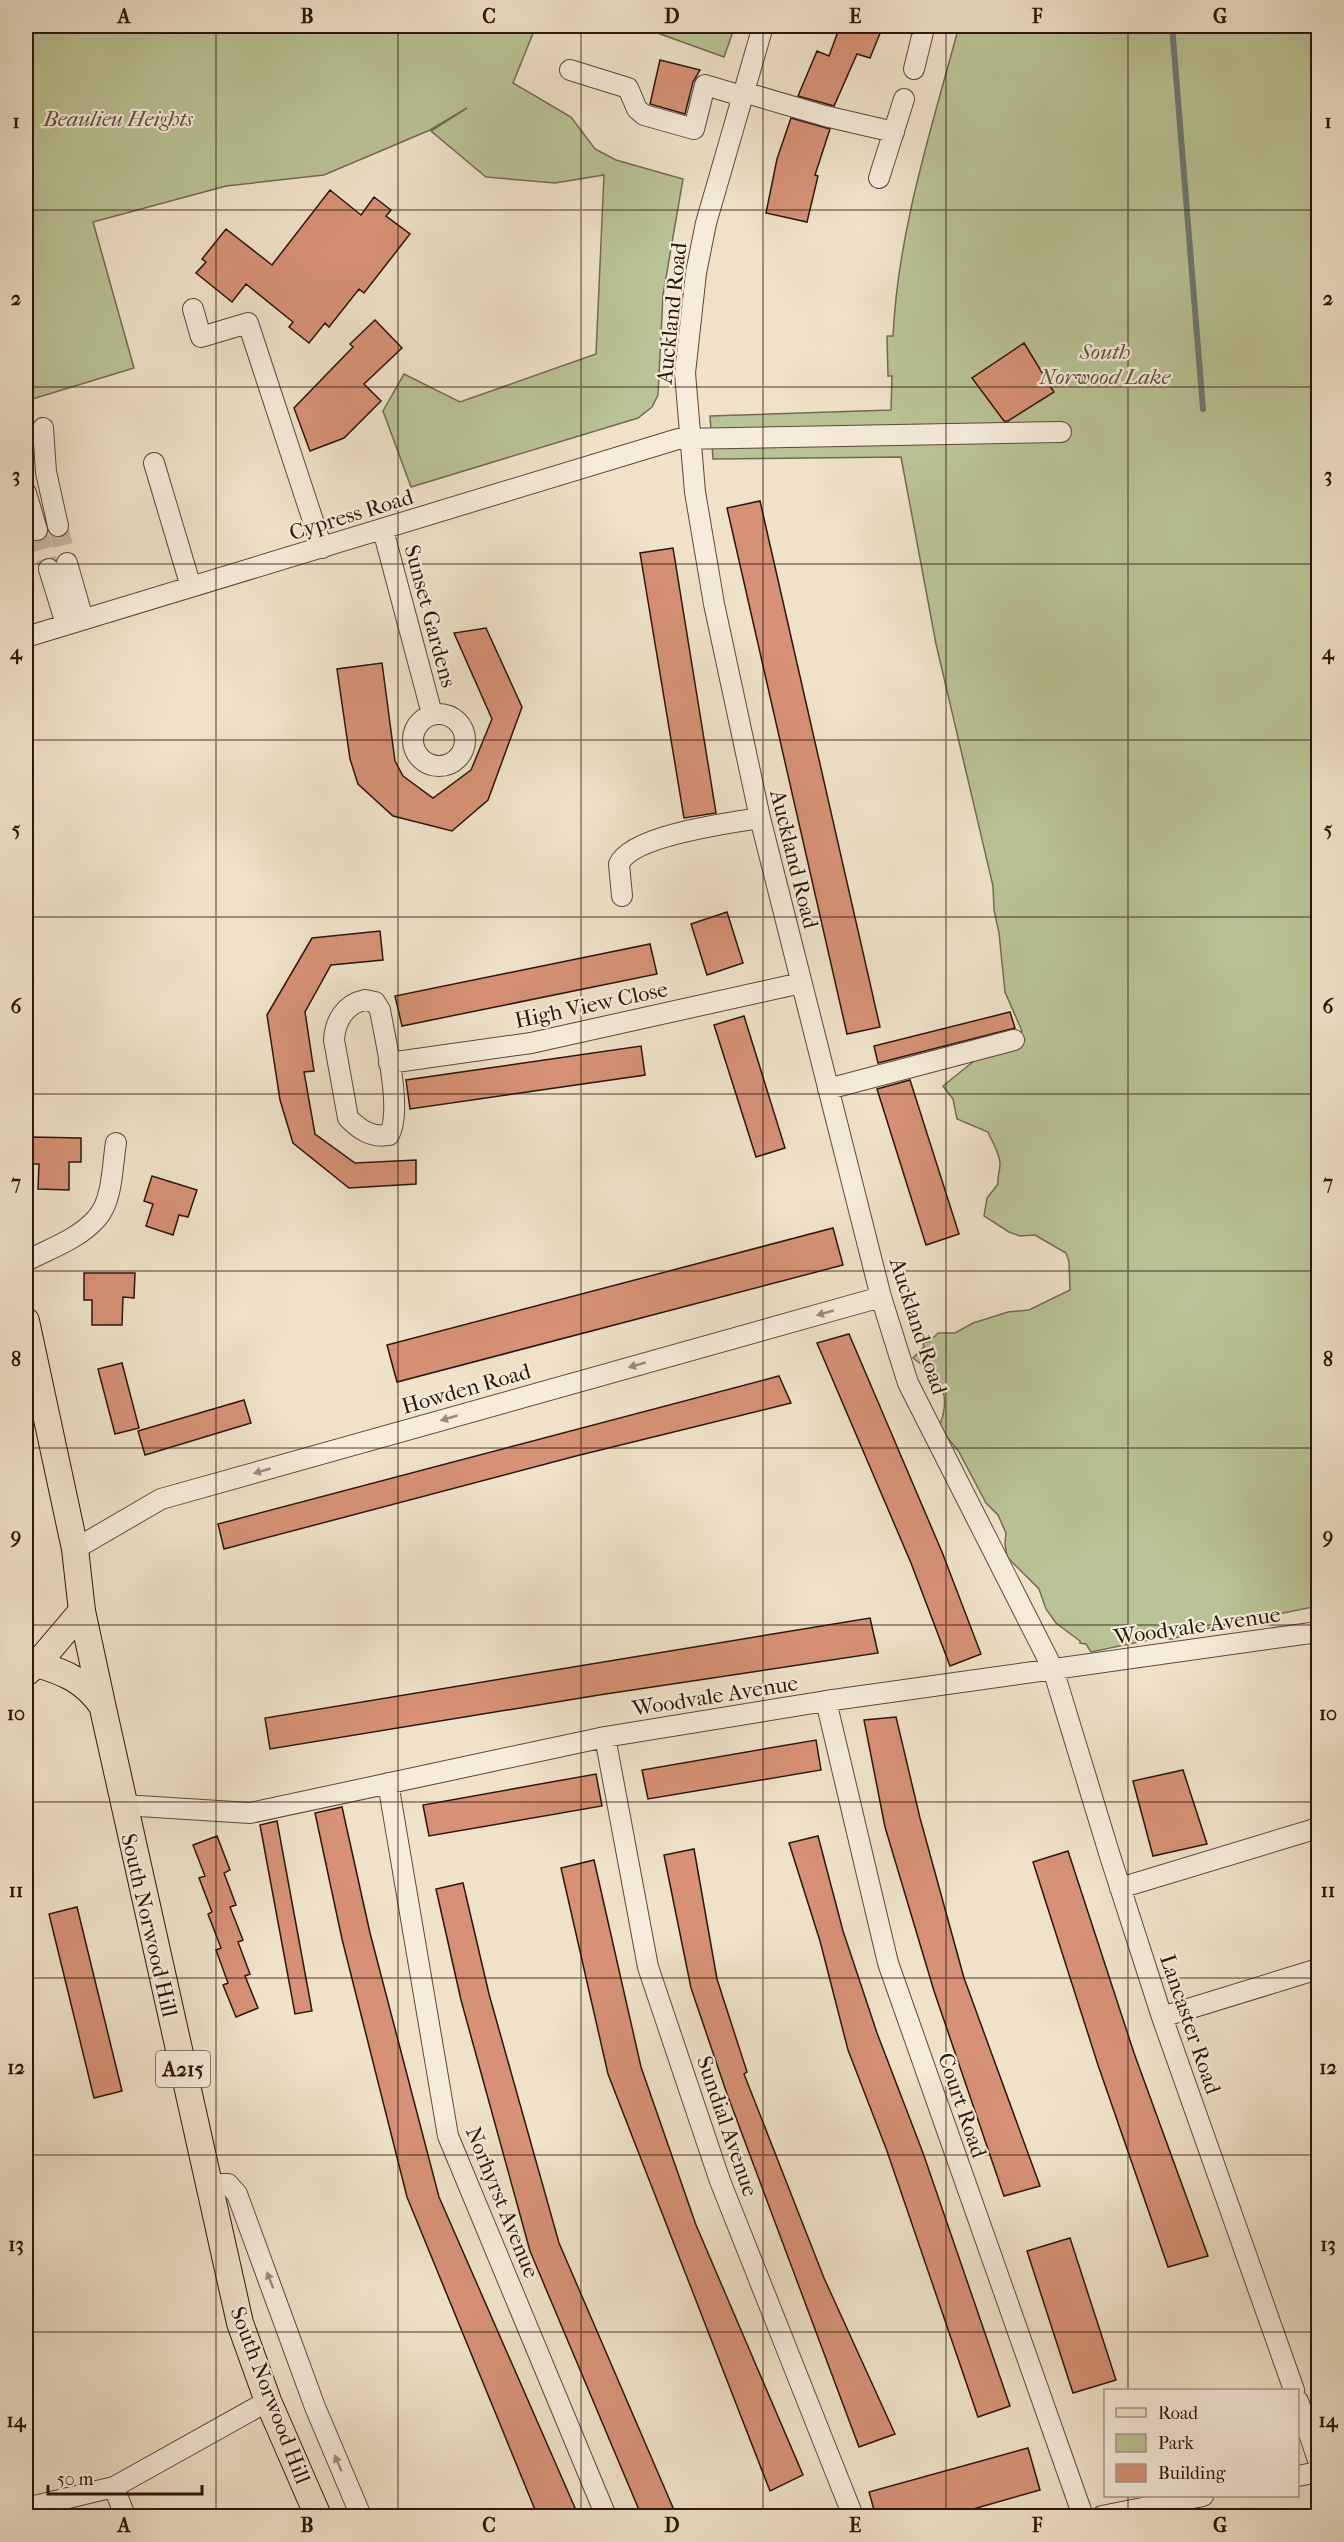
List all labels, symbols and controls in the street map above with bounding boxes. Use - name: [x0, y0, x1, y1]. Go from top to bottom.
- text: A: [116, 5, 132, 28]
- text: B: [300, 5, 314, 28]
- text: C: [482, 5, 496, 28]
- text: D: [664, 5, 680, 28]
- text: E: [849, 5, 861, 28]
- text: F: [1031, 5, 1043, 28]
- text: G: [1213, 5, 1227, 28]
- park label: Beaulieu Heights: [42, 106, 194, 132]
- text: 1: [12, 110, 20, 133]
- text: 1: [1324, 110, 1332, 133]
- street label: Auckland Road: [652, 240, 692, 386]
- text: 2: [11, 287, 21, 310]
- text: 2: [1323, 287, 1333, 310]
- park label: South Norwood Lake: [1039, 339, 1172, 390]
- text: 3: [12, 464, 20, 487]
- text: 3: [1324, 464, 1332, 487]
- street label: Cypress Road: [286, 483, 417, 546]
- street label: Sunset Gardens: [398, 542, 462, 690]
- text: 4: [9, 641, 23, 665]
- text: 4: [1321, 641, 1335, 665]
- street label: Auckland Road: [764, 786, 824, 932]
- text: 5: [12, 818, 21, 841]
- text: 5: [1324, 818, 1333, 841]
- street label: High View Close: [512, 976, 670, 1034]
- text: 6: [11, 995, 23, 1018]
- text: 6: [1323, 995, 1335, 1018]
- text: 7: [10, 1171, 21, 1194]
- text: 7: [1322, 1171, 1333, 1194]
- street label: Auckland Road: [883, 1254, 953, 1399]
- one-way arrow: [816, 1309, 834, 1318]
- text: 8: [11, 1348, 21, 1371]
- text: 8: [1323, 1348, 1333, 1371]
- street label: Howden Road: [399, 1358, 535, 1420]
- one-way arrow: [628, 1361, 646, 1371]
- one-way arrow: [440, 1414, 458, 1423]
- one-way arrow: [253, 1467, 271, 1476]
- text: 9: [10, 1525, 21, 1548]
- text: 9: [1322, 1525, 1333, 1548]
- street label: Woodvale Avenue: [1111, 1601, 1282, 1651]
- street label: Woodvale Avenue: [629, 1670, 800, 1722]
- text: 10: [7, 1702, 25, 1725]
- text: 10: [1319, 1702, 1337, 1725]
- street label: South Norwood Hill: [115, 1831, 183, 2019]
- text: 11: [9, 1879, 23, 1902]
- text: 11: [1321, 1879, 1335, 1902]
- street label: Lancaster Road: [1154, 1951, 1226, 2099]
- street label: Court Road: [932, 2049, 992, 2162]
- road number: A215: [156, 2051, 210, 2087]
- street label: Sundial Avenue: [691, 2053, 763, 2200]
- text: 12: [7, 2056, 25, 2079]
- text: 12: [1319, 2056, 1337, 2079]
- street label: Norhyrst Avenue: [460, 2123, 544, 2282]
- text: 13: [8, 2233, 24, 2256]
- text: 13: [1320, 2233, 1336, 2256]
- one-way arrow: [264, 2271, 274, 2289]
- street label: South Norwood Hill: [224, 2303, 316, 2488]
- legend: [1104, 2389, 1299, 2497]
- text: Road: [1158, 2403, 1198, 2424]
- text: 14: [7, 2409, 27, 2433]
- text: 14: [1319, 2409, 1339, 2433]
- text: Park: [1158, 2433, 1195, 2454]
- one-way arrow: [333, 2453, 343, 2471]
- scale bar: [48, 2458, 202, 2496]
- text: Building: [1158, 2463, 1226, 2484]
- text: 50 m: [57, 2469, 94, 2490]
- text: A: [116, 2514, 132, 2537]
- text: B: [300, 2514, 314, 2537]
- text: C: [482, 2514, 496, 2537]
- text: D: [664, 2514, 680, 2537]
- text: E: [849, 2514, 861, 2537]
- text: F: [1031, 2514, 1043, 2537]
- text: G: [1213, 2514, 1227, 2537]

